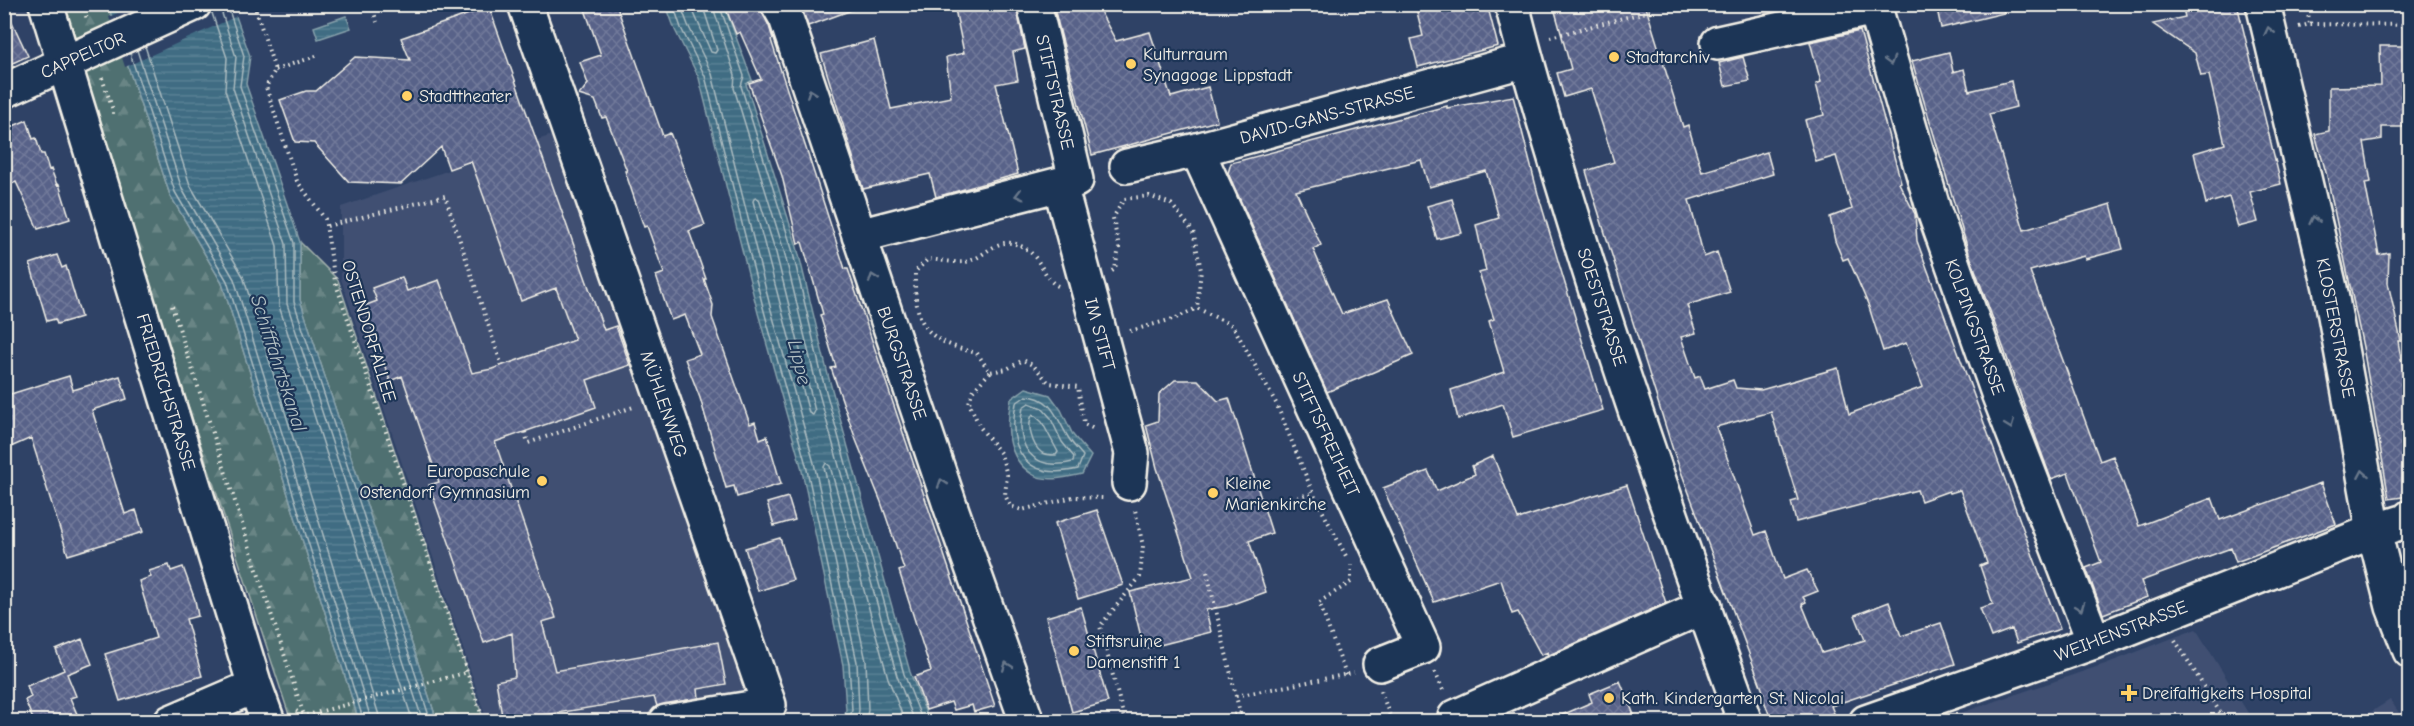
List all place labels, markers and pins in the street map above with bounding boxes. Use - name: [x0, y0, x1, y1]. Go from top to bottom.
- place label: Kulturraum Synagoge Lippstadt: [1143, 44, 1293, 86]
- place label: Stadtarchiv: [1626, 47, 1710, 68]
- marker: Stadtarchiv: [1607, 50, 1621, 64]
- marker: Kulturraum Synagoge Lippstadt: [1124, 57, 1138, 71]
- place label: Stadttheater: [419, 86, 512, 107]
- marker: Stadttheater: [400, 89, 414, 103]
- place label: Europaschule Ostendorf Gymnasium: [359, 461, 530, 503]
- place label: Kleine Marienkirche: [1225, 473, 1326, 515]
- marker: Europaschule Ostendorf Gymnasium: [535, 474, 549, 488]
- marker: Kleine Marienkirche: [1206, 486, 1220, 500]
- place label: Stiftsruine Damenstift 1: [1086, 631, 1181, 673]
- marker: Stiftsruine Damenstift 1: [1067, 644, 1081, 658]
- place label: Dreifaltigkeits Hospital: [2142, 683, 2311, 704]
- marker: Dreifaltigkeits Hospital: [2120, 684, 2138, 702]
- place label: Kath. Kindergarten St. Nicolai: [1621, 688, 1844, 709]
- marker: Kath. Kindergarten St. Nicolai: [1602, 691, 1616, 705]

